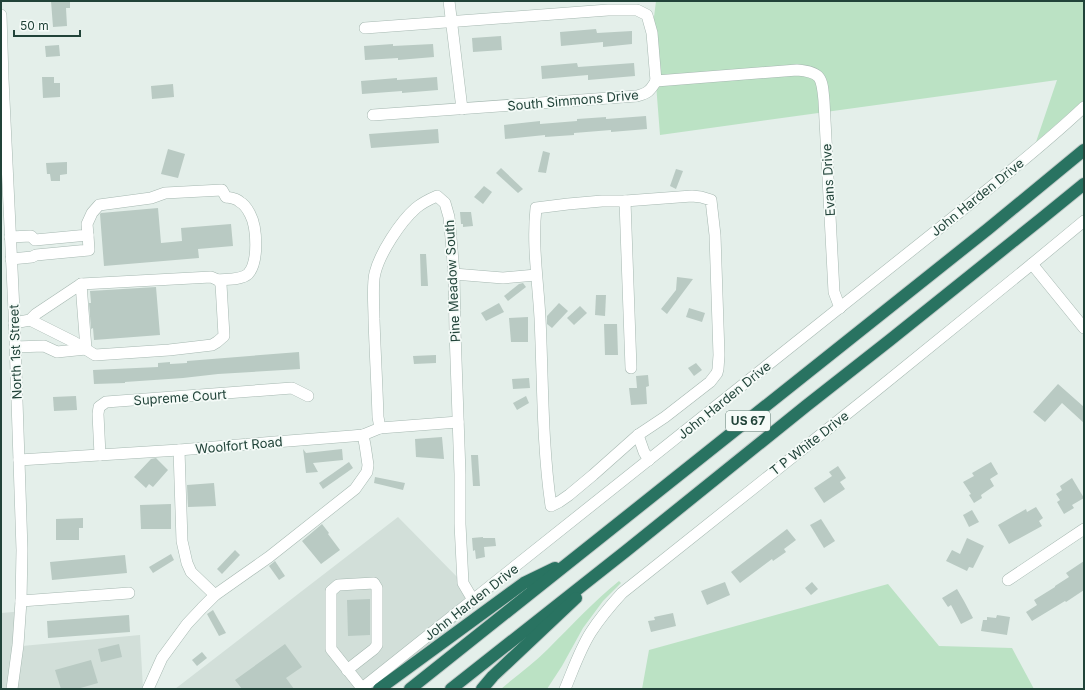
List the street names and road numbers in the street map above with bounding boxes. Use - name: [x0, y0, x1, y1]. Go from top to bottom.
- street label: South Simmons Drive: [507, 86, 639, 114]
- street label: Evans Drive: [818, 143, 838, 217]
- street label: John Harden Drive: [927, 155, 1027, 239]
- street label: Pine Meadow South: [441, 219, 463, 343]
- street label: North 1st Street: [5, 304, 25, 400]
- street label: John Harden Drive: [674, 358, 774, 442]
- street label: Supreme Court: [133, 386, 227, 408]
- street label: T P White Drive: [767, 407, 851, 479]
- road number: US 67: [726, 411, 770, 431]
- street label: Woolfort Road: [195, 433, 283, 457]
- street label: John Harden Drive: [421, 560, 521, 644]

